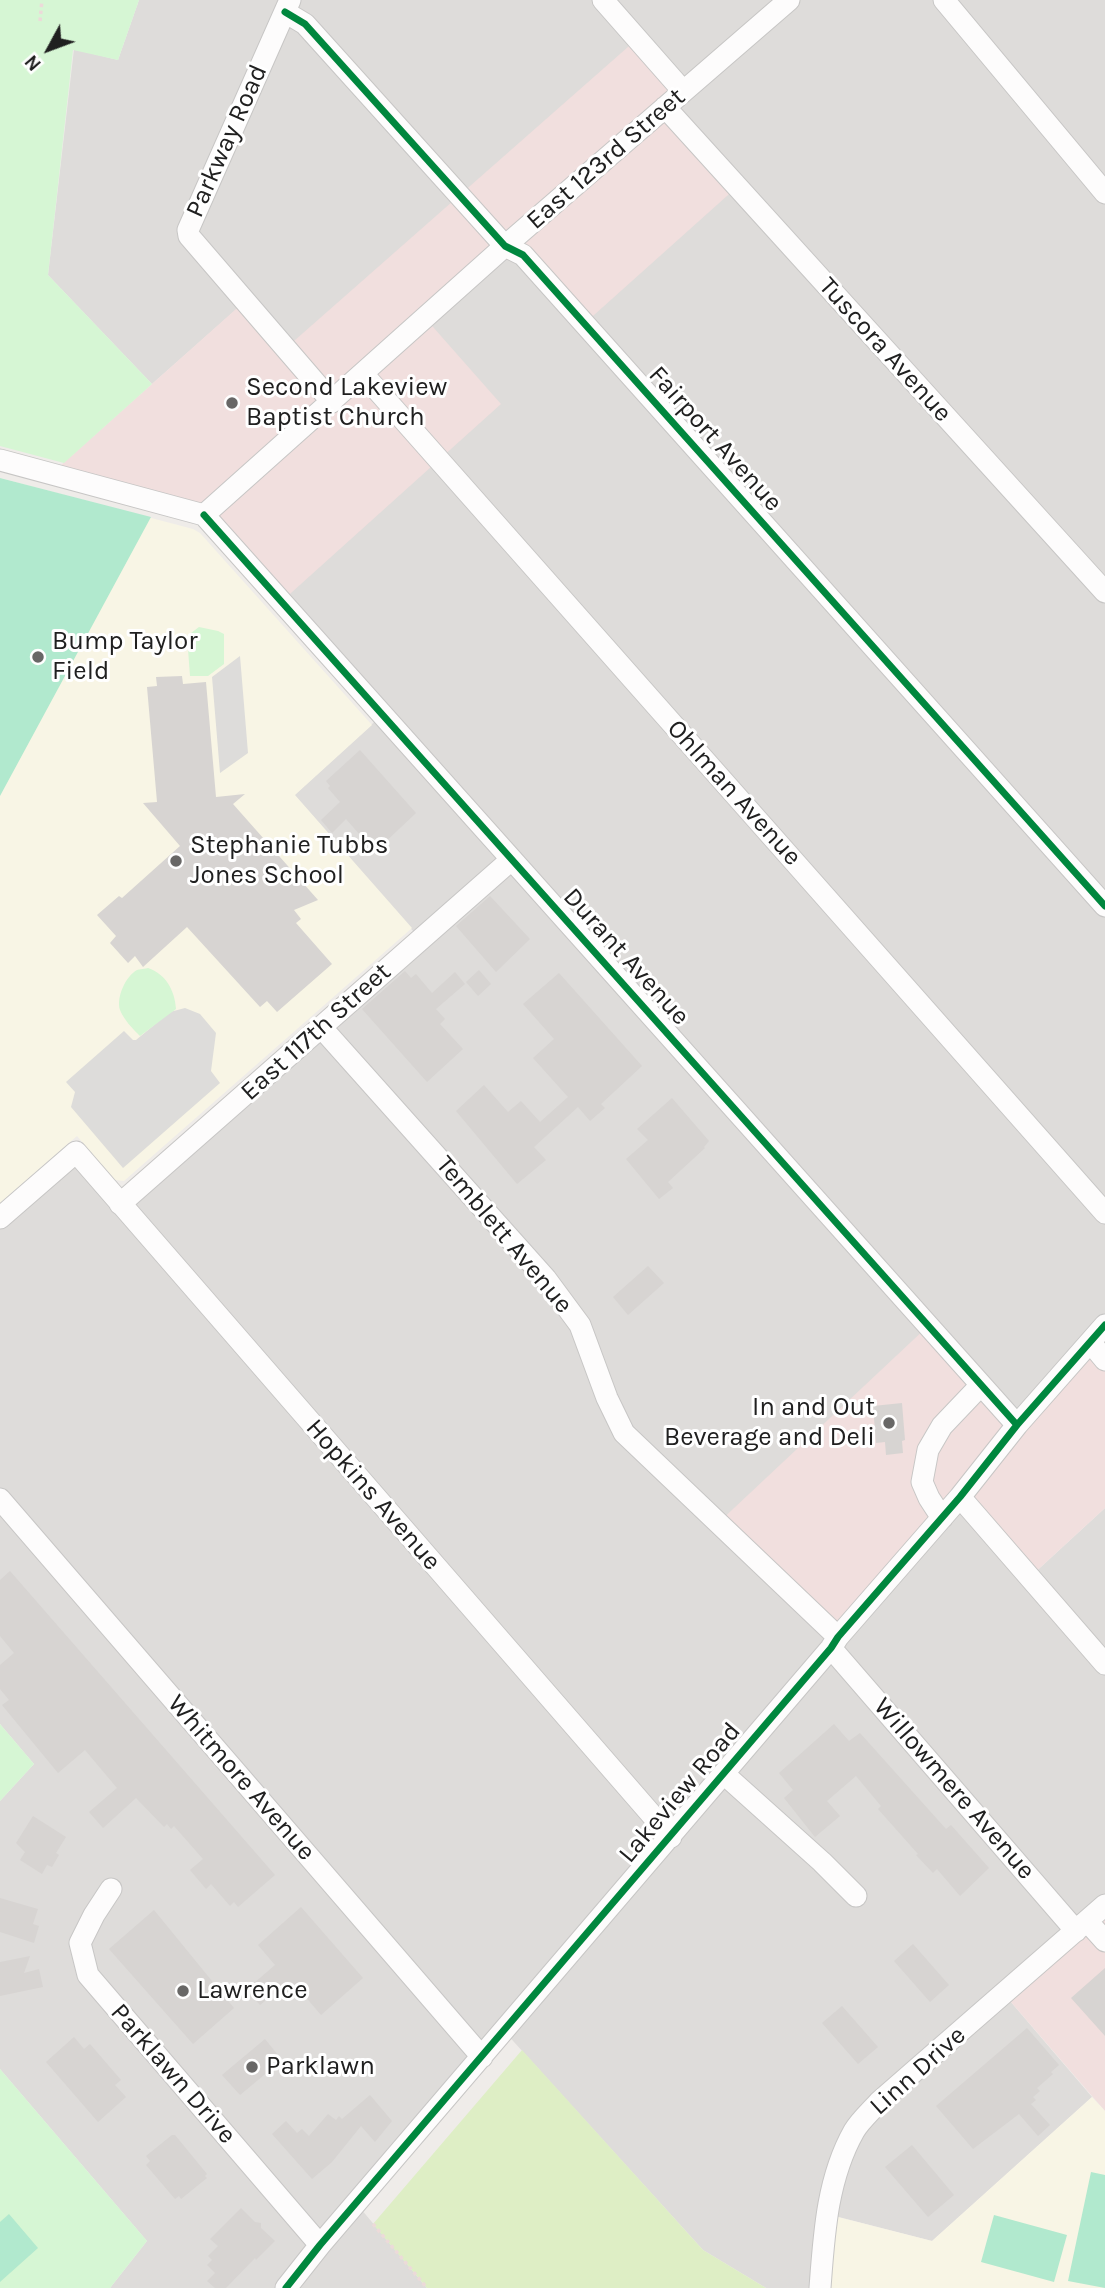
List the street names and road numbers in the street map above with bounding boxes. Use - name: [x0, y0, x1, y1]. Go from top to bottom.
- street label: Parkway Road: [179, 60, 275, 222]
- street label: East 123rd Street: [520, 82, 692, 236]
- street label: Tuscora Avenue: [812, 271, 958, 429]
- street label: Fairport Avenue: [642, 360, 788, 518]
- street label: Ohlman Avenue: [660, 714, 808, 872]
- street label: Durant Avenue: [556, 882, 696, 1032]
- street label: East 117th Street: [235, 957, 397, 1107]
- street label: Temblett Avenue: [429, 1150, 579, 1320]
- street label: Hopkins Avenue: [299, 1413, 447, 1577]
- street label: Whitmore Avenue: [161, 1689, 321, 1867]
- street label: Willowmere Avenue: [867, 1692, 1041, 1886]
- street label: Lakeview Road: [612, 1717, 748, 1869]
- street label: Parklawn Drive: [104, 1997, 242, 2151]
- street label: Linn Drive: [864, 2020, 972, 2122]

